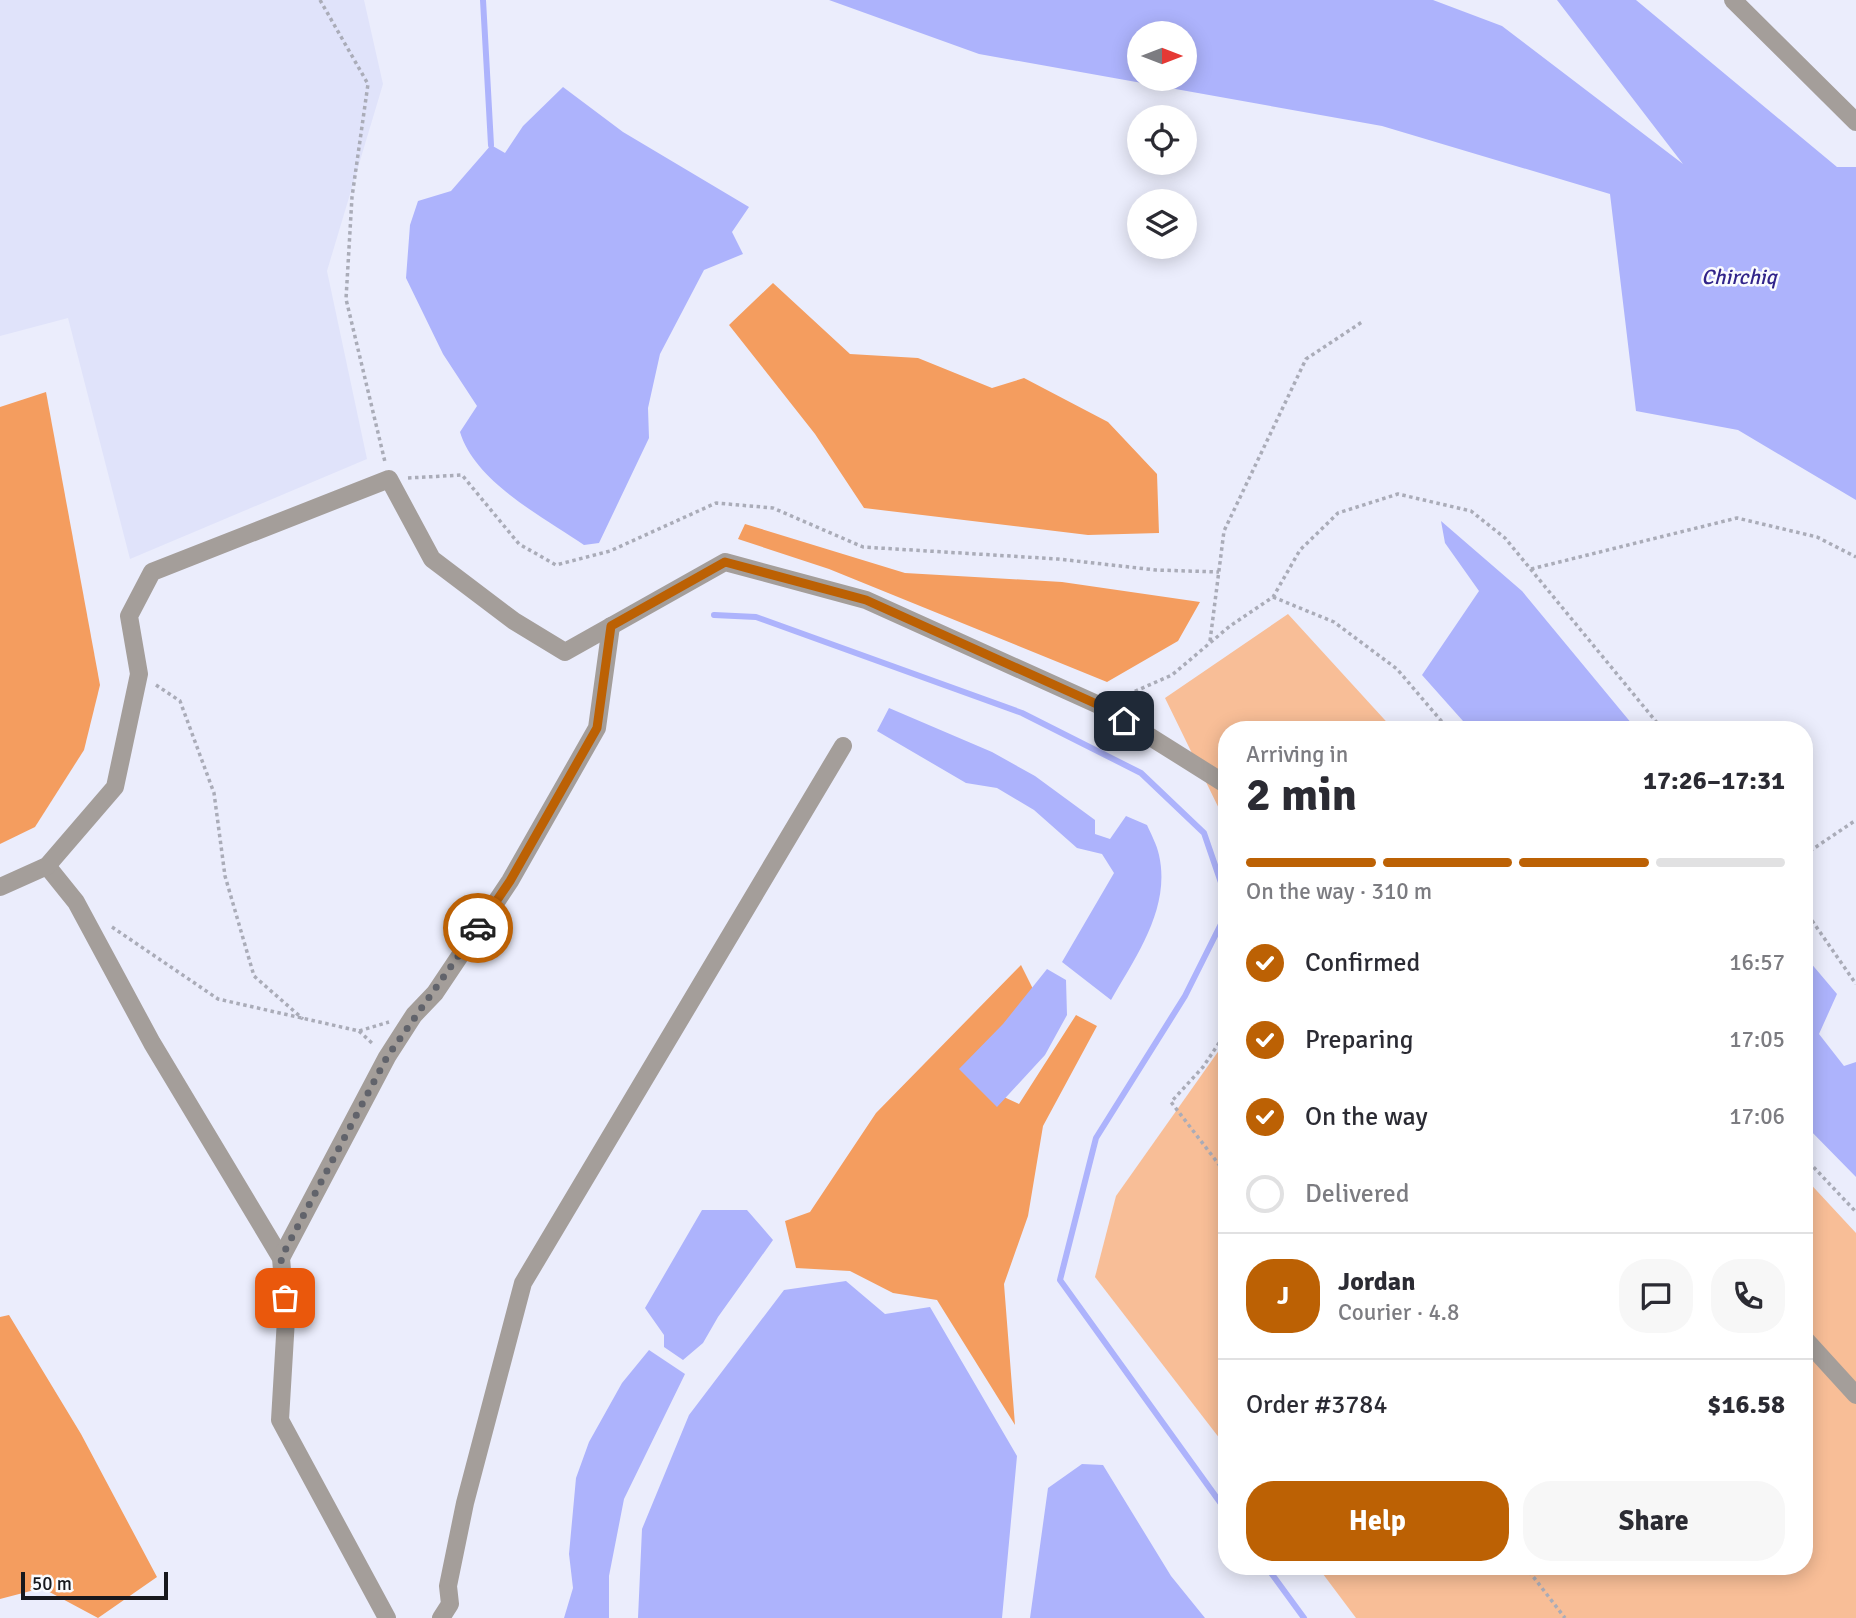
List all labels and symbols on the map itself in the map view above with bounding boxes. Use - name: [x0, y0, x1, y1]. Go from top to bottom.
- north arrow: [1127, 21, 1197, 91]
- water label: Chirchiq: [1701, 264, 1779, 290]
- pin: [1094, 691, 1154, 751]
- courier: [443, 893, 513, 963]
- pin: [255, 1268, 315, 1328]
- scale bar: [21, 1569, 168, 1601]

